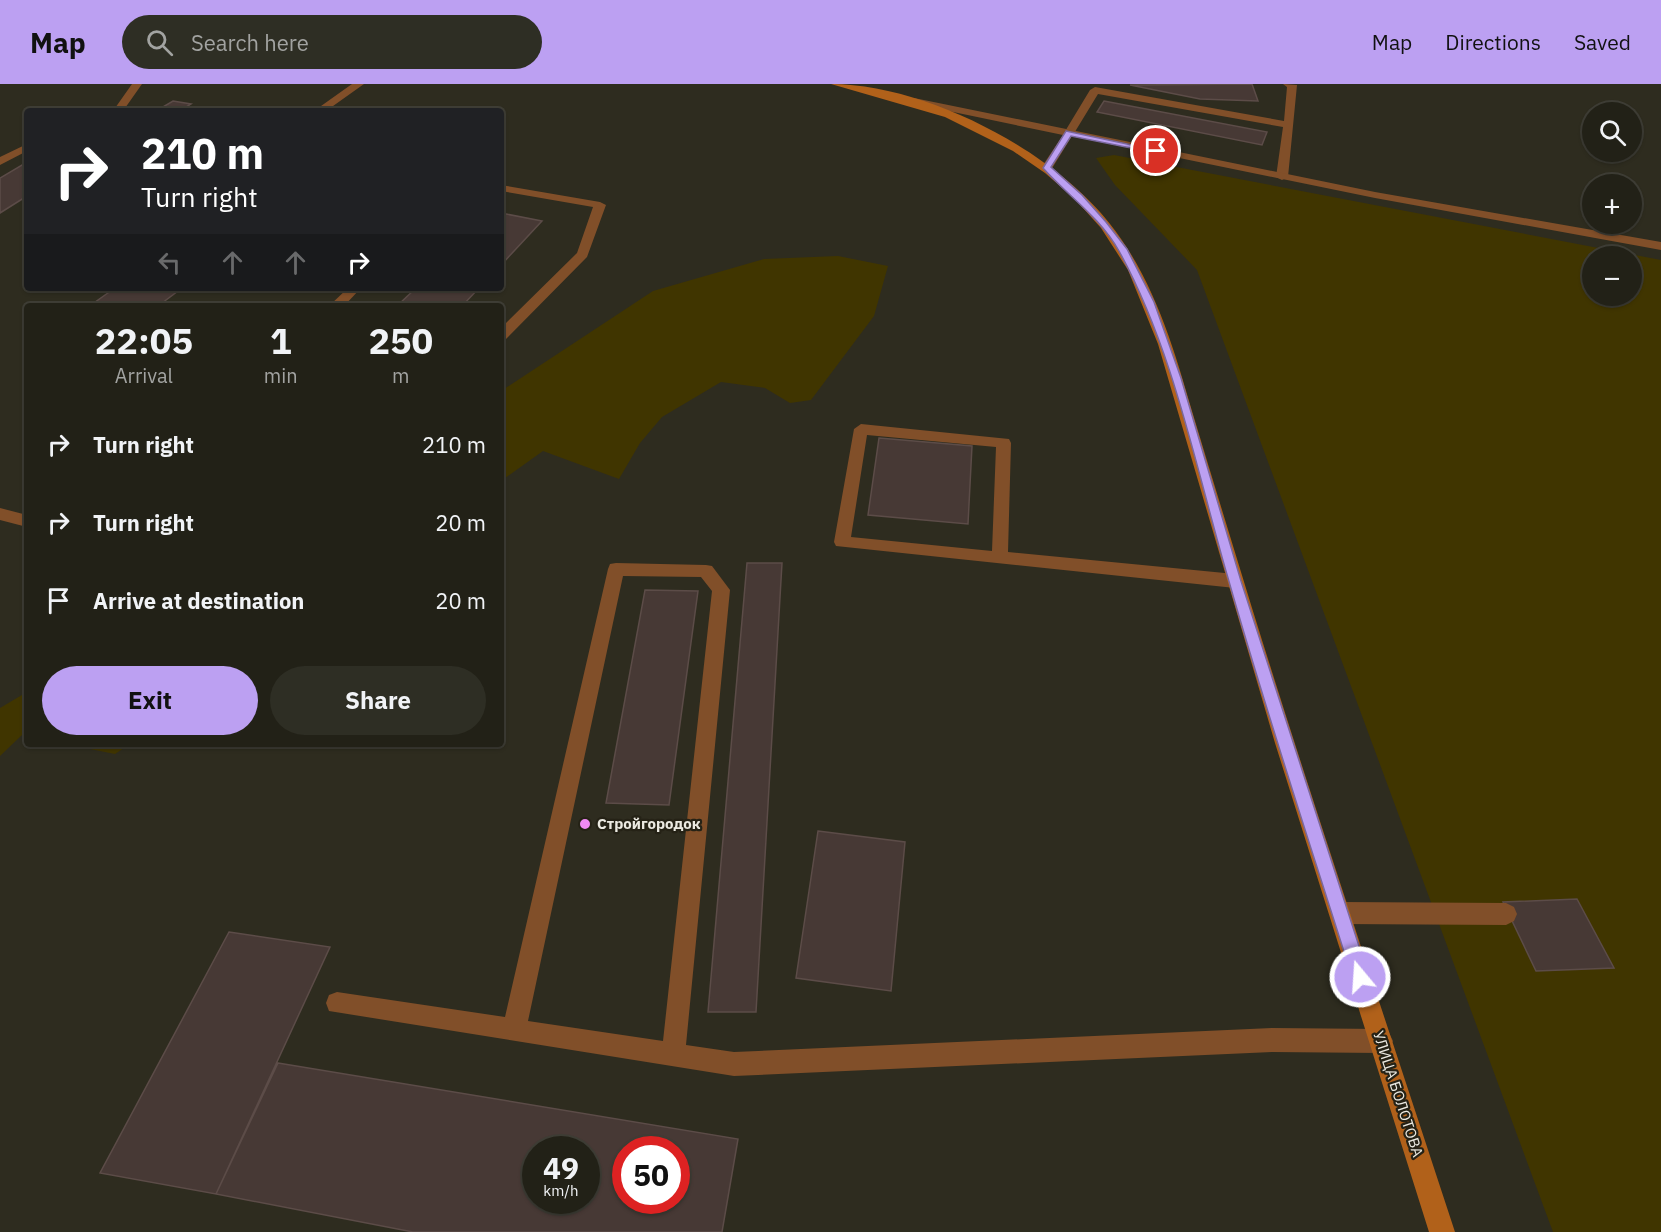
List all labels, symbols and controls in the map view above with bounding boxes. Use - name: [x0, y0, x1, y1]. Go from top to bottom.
- search box: [122, 15, 542, 69]
- text: Map: [30, 24, 86, 61]
- icon: search: [143, 26, 176, 59]
- text: Search here: [191, 28, 309, 57]
- text: Map: [1372, 28, 1412, 56]
- text: Directions: [1445, 28, 1541, 56]
- text: Saved: [1574, 28, 1631, 56]
- map controls: [1582, 102, 1642, 306]
- button: search: [1582, 102, 1642, 162]
- pin: [1130, 125, 1181, 176]
- text: 210 m: [141, 126, 264, 181]
- icon: right: [42, 132, 120, 210]
- icon: arrive: [1139, 134, 1172, 167]
- button: +: [1582, 174, 1642, 234]
- text: Turn right: [141, 179, 258, 214]
- icon: left: [153, 246, 186, 279]
- icon: ahead: [216, 246, 249, 279]
- icon: ahead: [279, 246, 312, 279]
- icon: right: [342, 246, 375, 279]
- button: −: [1582, 246, 1642, 306]
- text: 22:05: [95, 317, 193, 364]
- text: 1: [270, 317, 292, 364]
- text: 250: [368, 317, 433, 364]
- text: Arrival: [115, 362, 173, 389]
- text: min: [264, 362, 298, 389]
- text: m: [392, 362, 410, 389]
- icon: right: [42, 428, 75, 461]
- text: Turn right: [93, 430, 194, 459]
- text: 210 m: [422, 430, 486, 459]
- icon: right: [42, 506, 75, 539]
- text: Turn right: [93, 508, 194, 537]
- text: 20 m: [435, 508, 486, 537]
- icon: arrive: [42, 584, 75, 617]
- text: Arrive at destination: [93, 586, 304, 615]
- text: 20 m: [435, 586, 486, 615]
- button: Exit: [42, 666, 258, 735]
- button: Share: [270, 666, 486, 735]
- place label: Стройгородок: [597, 814, 701, 833]
- marker: Стройгородок: [578, 817, 592, 831]
- position arrow: [1328, 945, 1392, 1009]
- street label: УЛИЦА БОЛОТОВА: [1369, 1028, 1428, 1160]
- speed limit sign: 50: [612, 1136, 690, 1214]
- text: 49: [543, 1148, 579, 1187]
- text: km/h: [543, 1181, 579, 1200]

